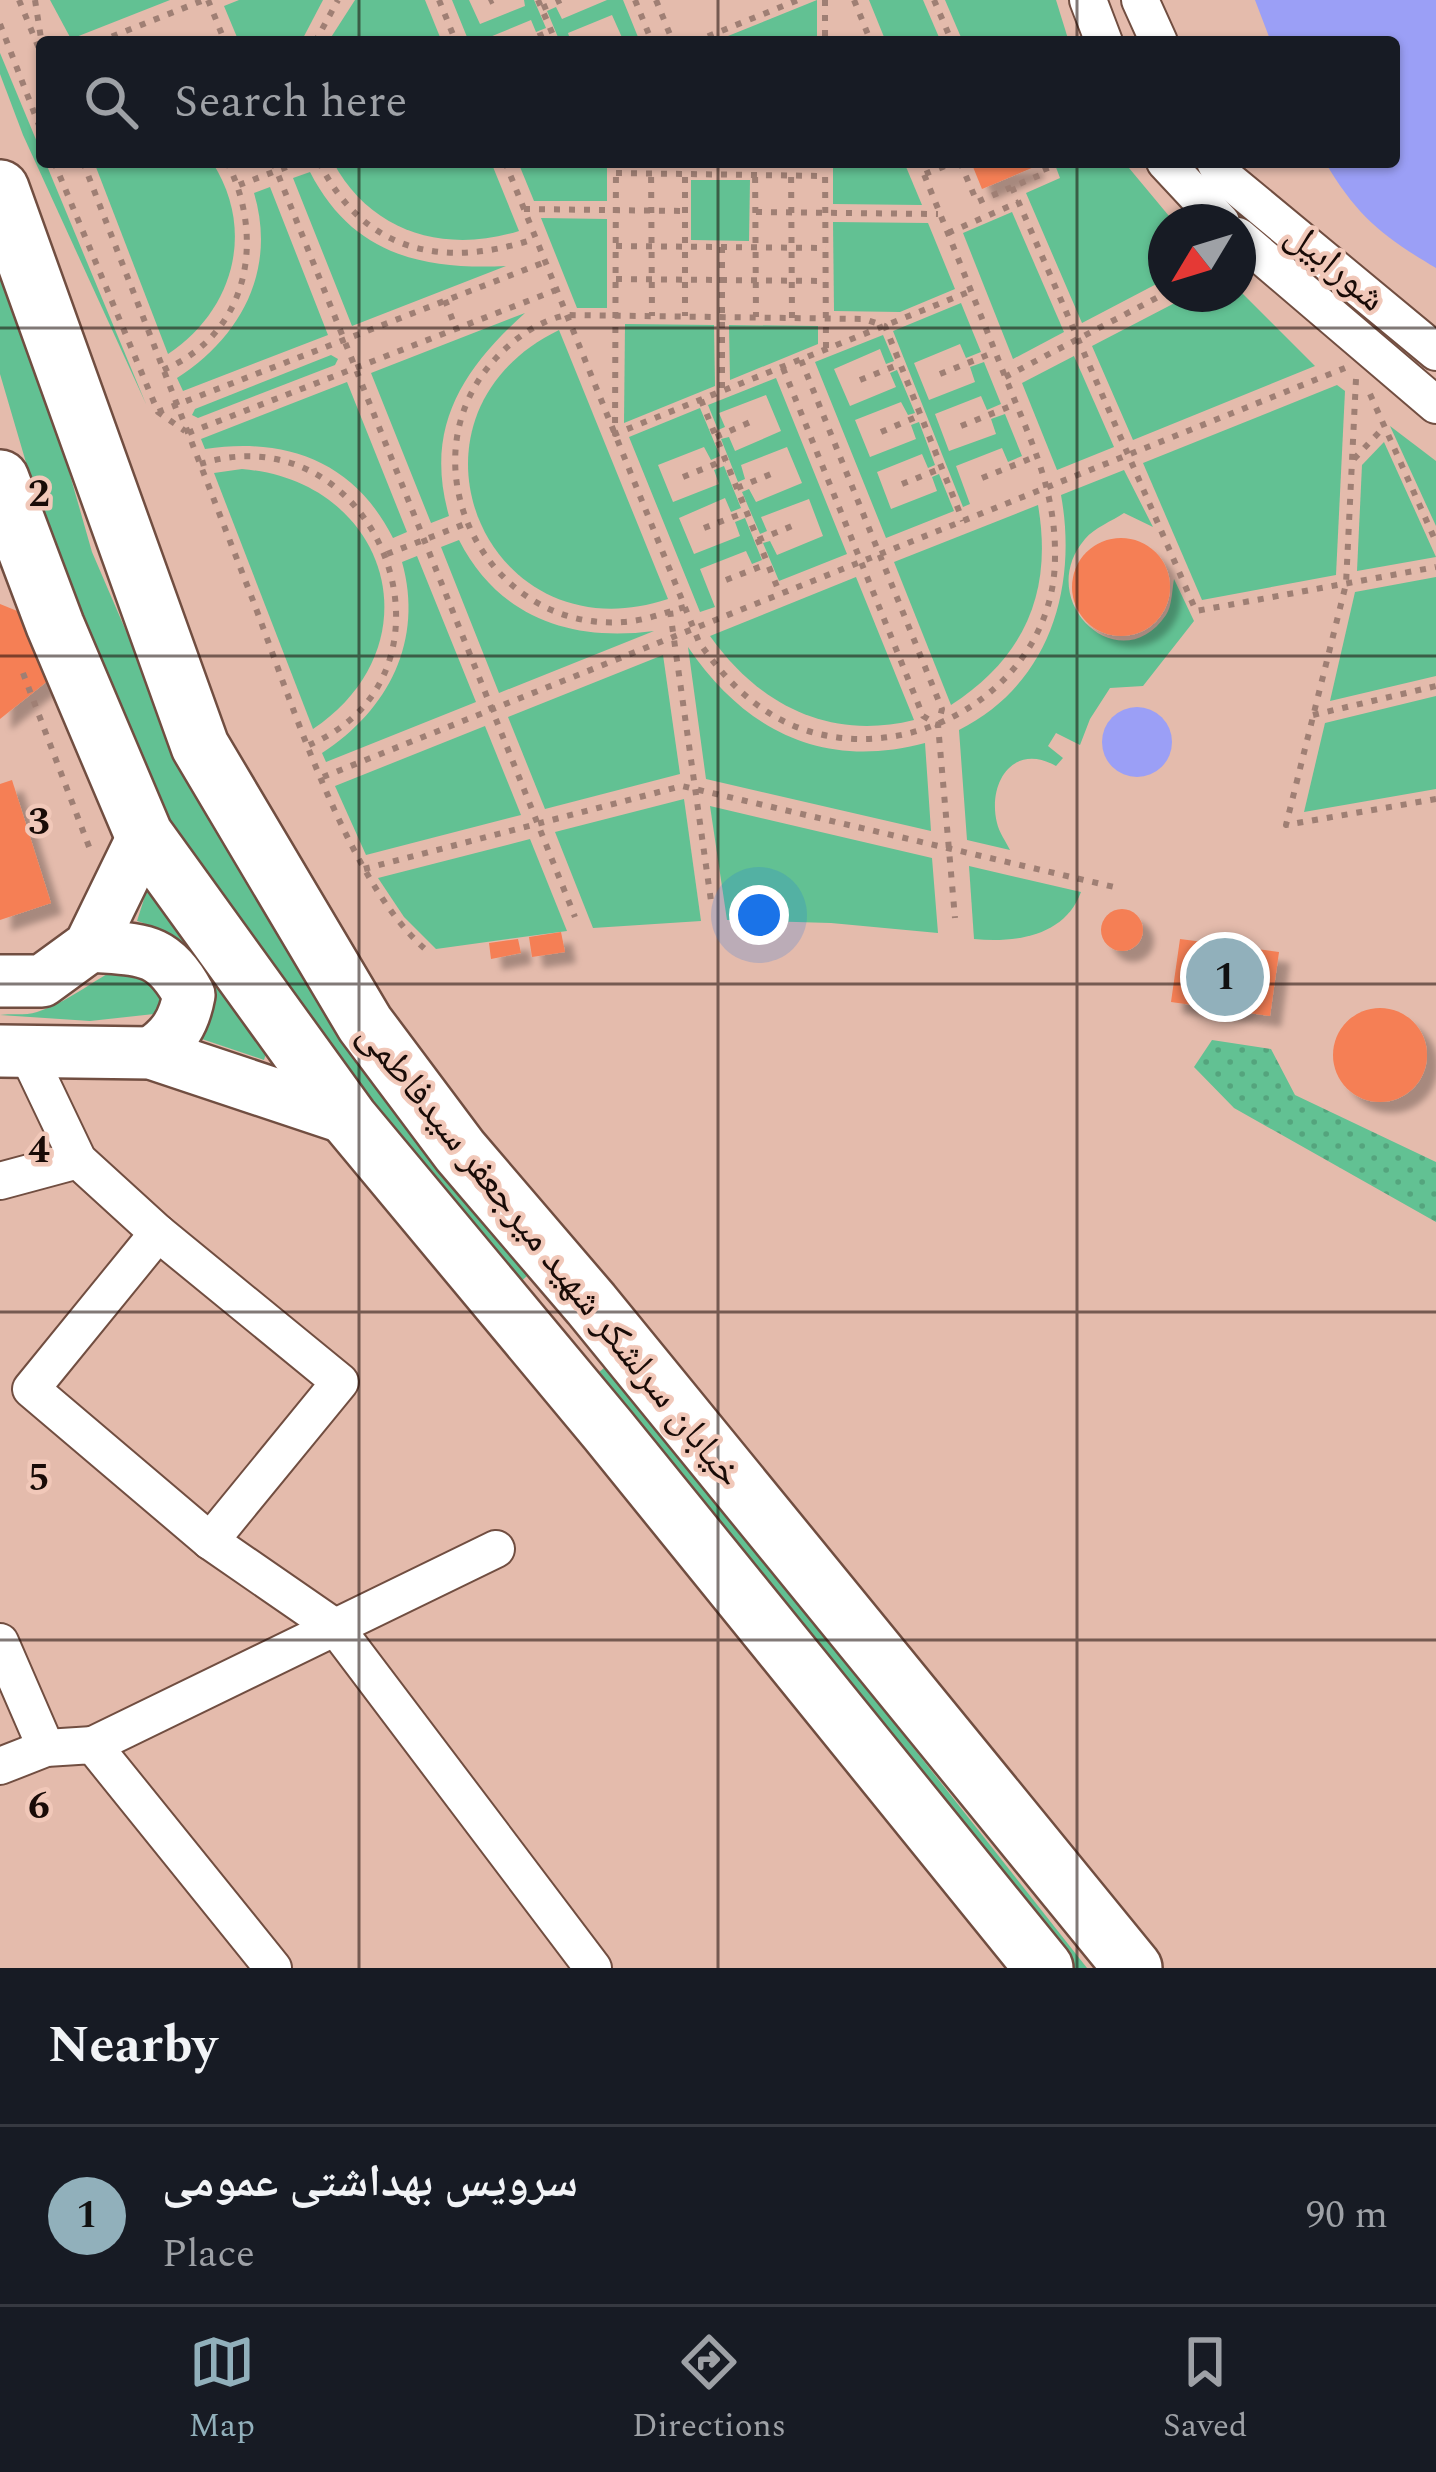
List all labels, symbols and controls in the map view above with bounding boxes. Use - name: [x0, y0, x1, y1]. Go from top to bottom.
- search box: [36, 36, 1400, 168]
- text: Search here: [174, 68, 407, 137]
- icon: search: [78, 69, 144, 135]
- north arrow: [1148, 204, 1256, 312]
- street label: شورابیل: [1272, 207, 1399, 327]
- text: 2: [28, 465, 50, 524]
- text: 3: [28, 793, 50, 852]
- your location: [729, 885, 789, 945]
- pin: 1: [1186, 932, 1264, 1022]
- street label: خیابان سرلشکر شهید میرجعفر سیدفاطمی: [343, 1008, 757, 1501]
- text: 4: [28, 1121, 50, 1180]
- text: 5: [28, 1449, 50, 1508]
- text: 6: [28, 1777, 50, 1836]
- text: Nearby: [48, 2007, 217, 2085]
- text: سرویس بهداشتی عمومی: [162, 2148, 578, 2217]
- text: 1: [76, 2186, 98, 2245]
- text: 90 m: [1306, 2186, 1388, 2245]
- text: Place: [162, 2225, 255, 2284]
- tab: Map: [188, 2329, 255, 2451]
- tab: Directions: [632, 2329, 786, 2451]
- tab: Saved: [1163, 2329, 1248, 2451]

